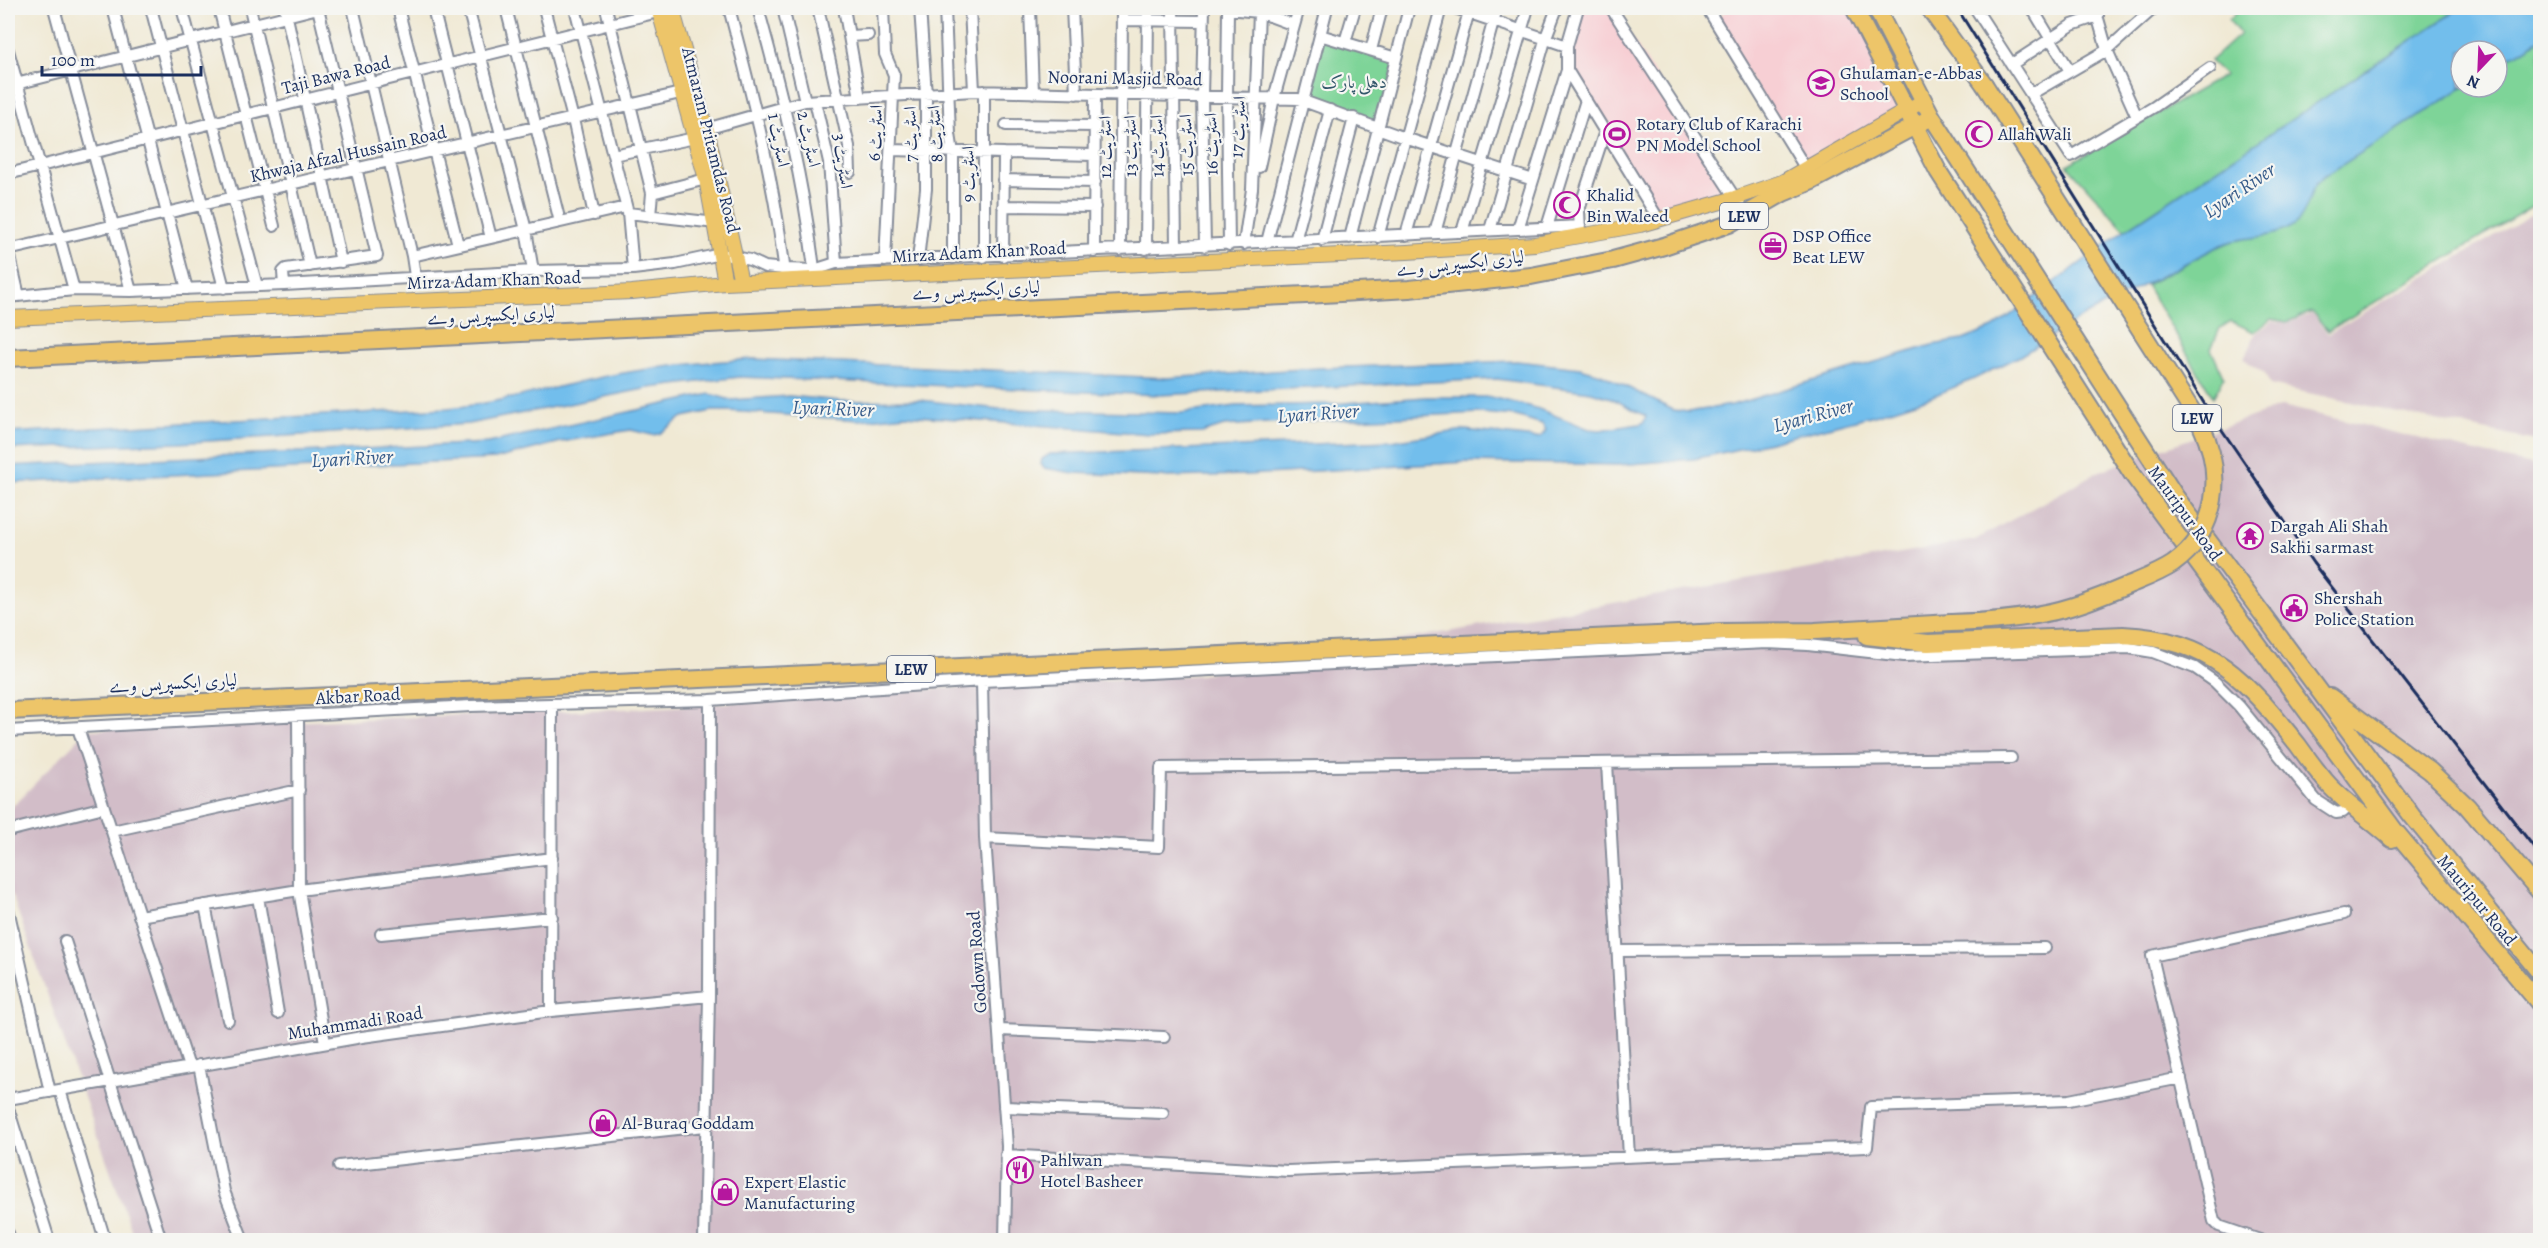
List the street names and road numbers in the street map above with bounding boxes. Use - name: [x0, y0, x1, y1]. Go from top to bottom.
- street label: Atmaram Pritamdas Road: [676, 44, 746, 236]
- street label: Taji Bawa Road: [279, 50, 393, 100]
- street label: Noorani Masjid Road: [1047, 65, 1203, 91]
- street label: اسٹریٹ 17: [1224, 95, 1252, 159]
- street label: اسٹریٹ 6: [862, 104, 888, 162]
- street label: اسٹریٹ 8: [922, 105, 948, 163]
- street label: اسٹریٹ 7: [898, 106, 922, 162]
- street label: اسٹریٹ 2: [791, 109, 827, 169]
- street label: اسٹریٹ 1: [762, 111, 796, 169]
- street label: اسٹریٹ 16: [1198, 112, 1224, 176]
- street label: اسٹریٹ 14: [1144, 114, 1170, 178]
- street label: اسٹریٹ 15: [1173, 114, 1199, 176]
- street label: اسٹریٹ 12: [1093, 115, 1117, 179]
- street label: اسٹریٹ 13: [1118, 115, 1142, 177]
- street label: Khwaja Afzal Hussain Road: [247, 120, 449, 188]
- street label: اسٹریٹ 3: [827, 132, 859, 190]
- street label: اسٹریٹ 9: [956, 146, 980, 202]
- road number: LEW: [1720, 203, 1768, 229]
- street label: Mirza Adam Khan Road: [891, 235, 1067, 269]
- street label: لیاری ایکسپریس وے: [1395, 244, 1525, 282]
- street label: Mirza Adam Khan Road: [406, 265, 582, 295]
- street label: لیاری ایکسپریس وے: [911, 275, 1041, 305]
- street label: لیاری ایکسپریس وے: [426, 300, 556, 330]
- road number: LEW: [2173, 405, 2221, 431]
- street label: Mauripur Road: [2142, 461, 2228, 566]
- road number: LEW: [887, 656, 935, 682]
- street label: لیاری ایکسپریس وے: [108, 668, 238, 698]
- street label: Akbar Road: [314, 682, 401, 710]
- street label: Mauripur Road: [2432, 849, 2523, 951]
- street label: Godown Road: [961, 910, 993, 1014]
- street label: Muhammadi Road: [286, 1000, 425, 1046]

